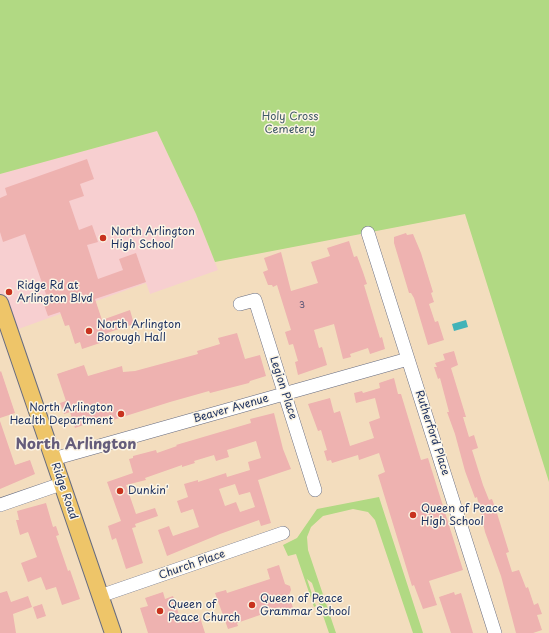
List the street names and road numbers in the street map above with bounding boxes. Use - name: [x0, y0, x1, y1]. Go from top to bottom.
- street label: Legion Place: [267, 355, 299, 421]
- street label: Rutherford Place: [412, 389, 452, 477]
- street label: Beaver Avenue: [192, 392, 270, 426]
- street label: Ridge Road: [48, 461, 80, 521]
- street label: Church Place: [157, 547, 227, 583]

